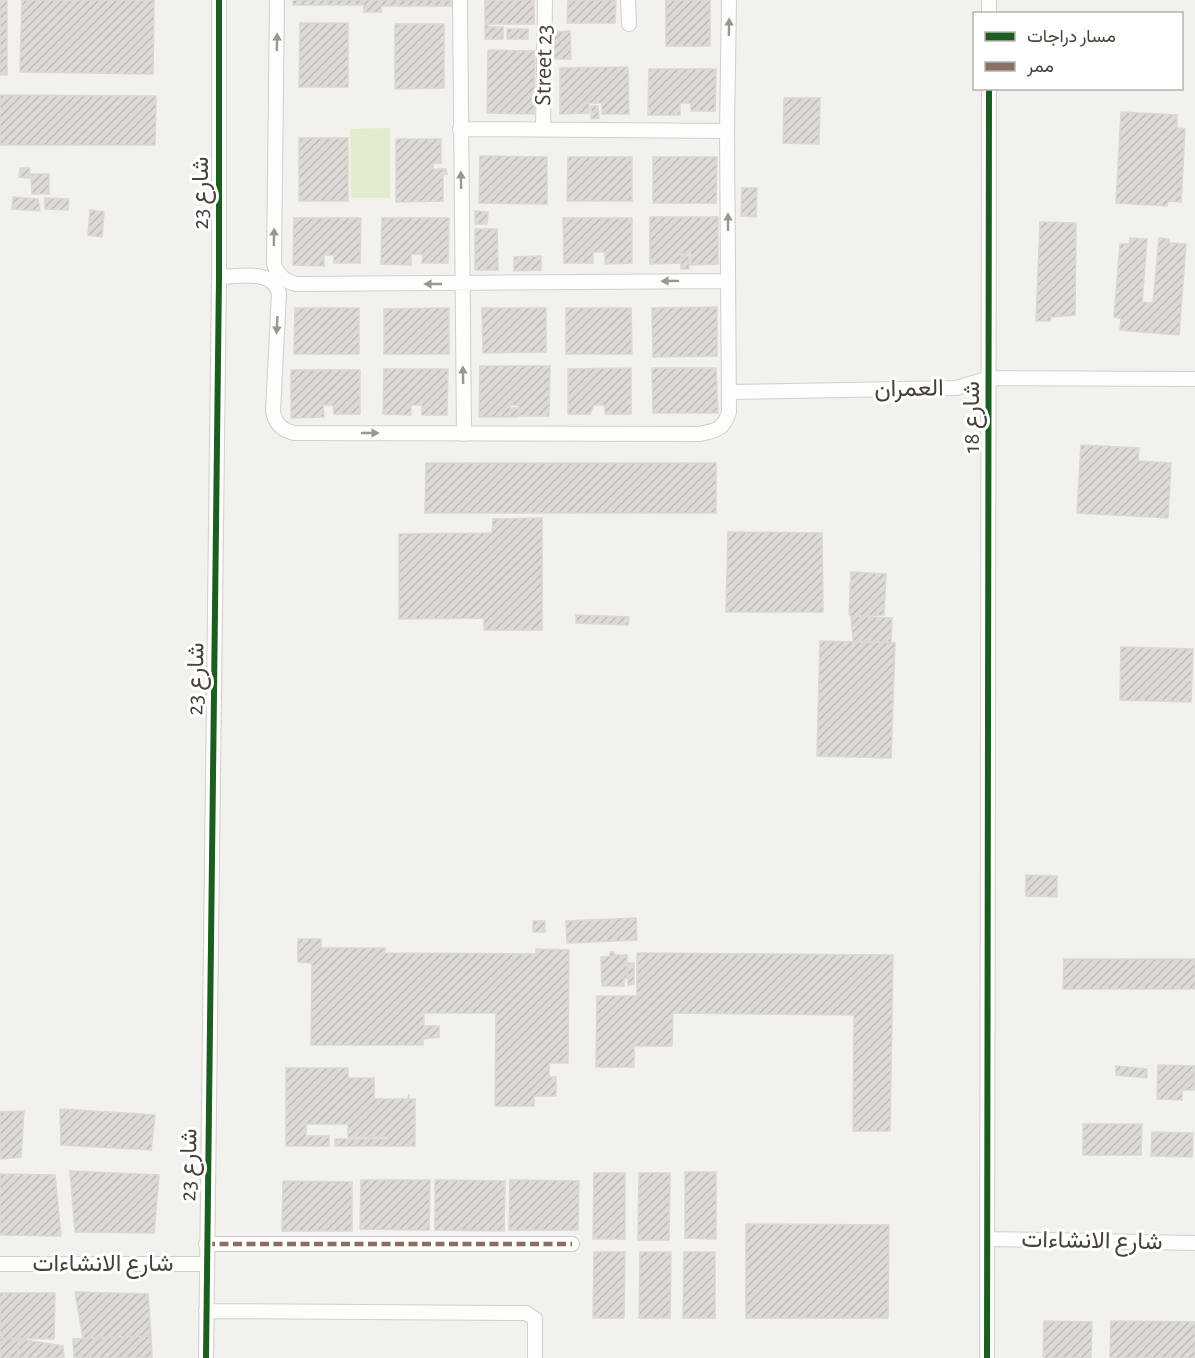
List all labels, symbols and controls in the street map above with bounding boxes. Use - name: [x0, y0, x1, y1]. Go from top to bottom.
- legend: [973, 12, 1183, 90]
- one-way arrow: [724, 18, 734, 37]
- street label: Street 23: [531, 24, 557, 106]
- text: مسار دراجات: [1027, 28, 1116, 47]
- one-way arrow: [272, 33, 282, 52]
- text: ممر: [1026, 58, 1054, 77]
- street label: شارع 23: [189, 156, 216, 230]
- one-way arrow: [456, 171, 466, 190]
- one-way arrow: [723, 213, 733, 232]
- one-way arrow: [269, 228, 279, 247]
- one-way arrow: [660, 277, 679, 286]
- one-way arrow: [423, 279, 442, 289]
- one-way arrow: [273, 316, 282, 335]
- one-way arrow: [458, 366, 468, 385]
- street label: العمران: [874, 376, 944, 404]
- street label: شارع 18: [960, 381, 987, 453]
- one-way arrow: [360, 428, 379, 438]
- street label: شارع 23: [183, 642, 212, 716]
- street label: شارع 23: [176, 1128, 205, 1202]
- street label: شارع الانشاءات: [1021, 1228, 1163, 1257]
- street label: شارع الانشاءات: [32, 1252, 174, 1279]

